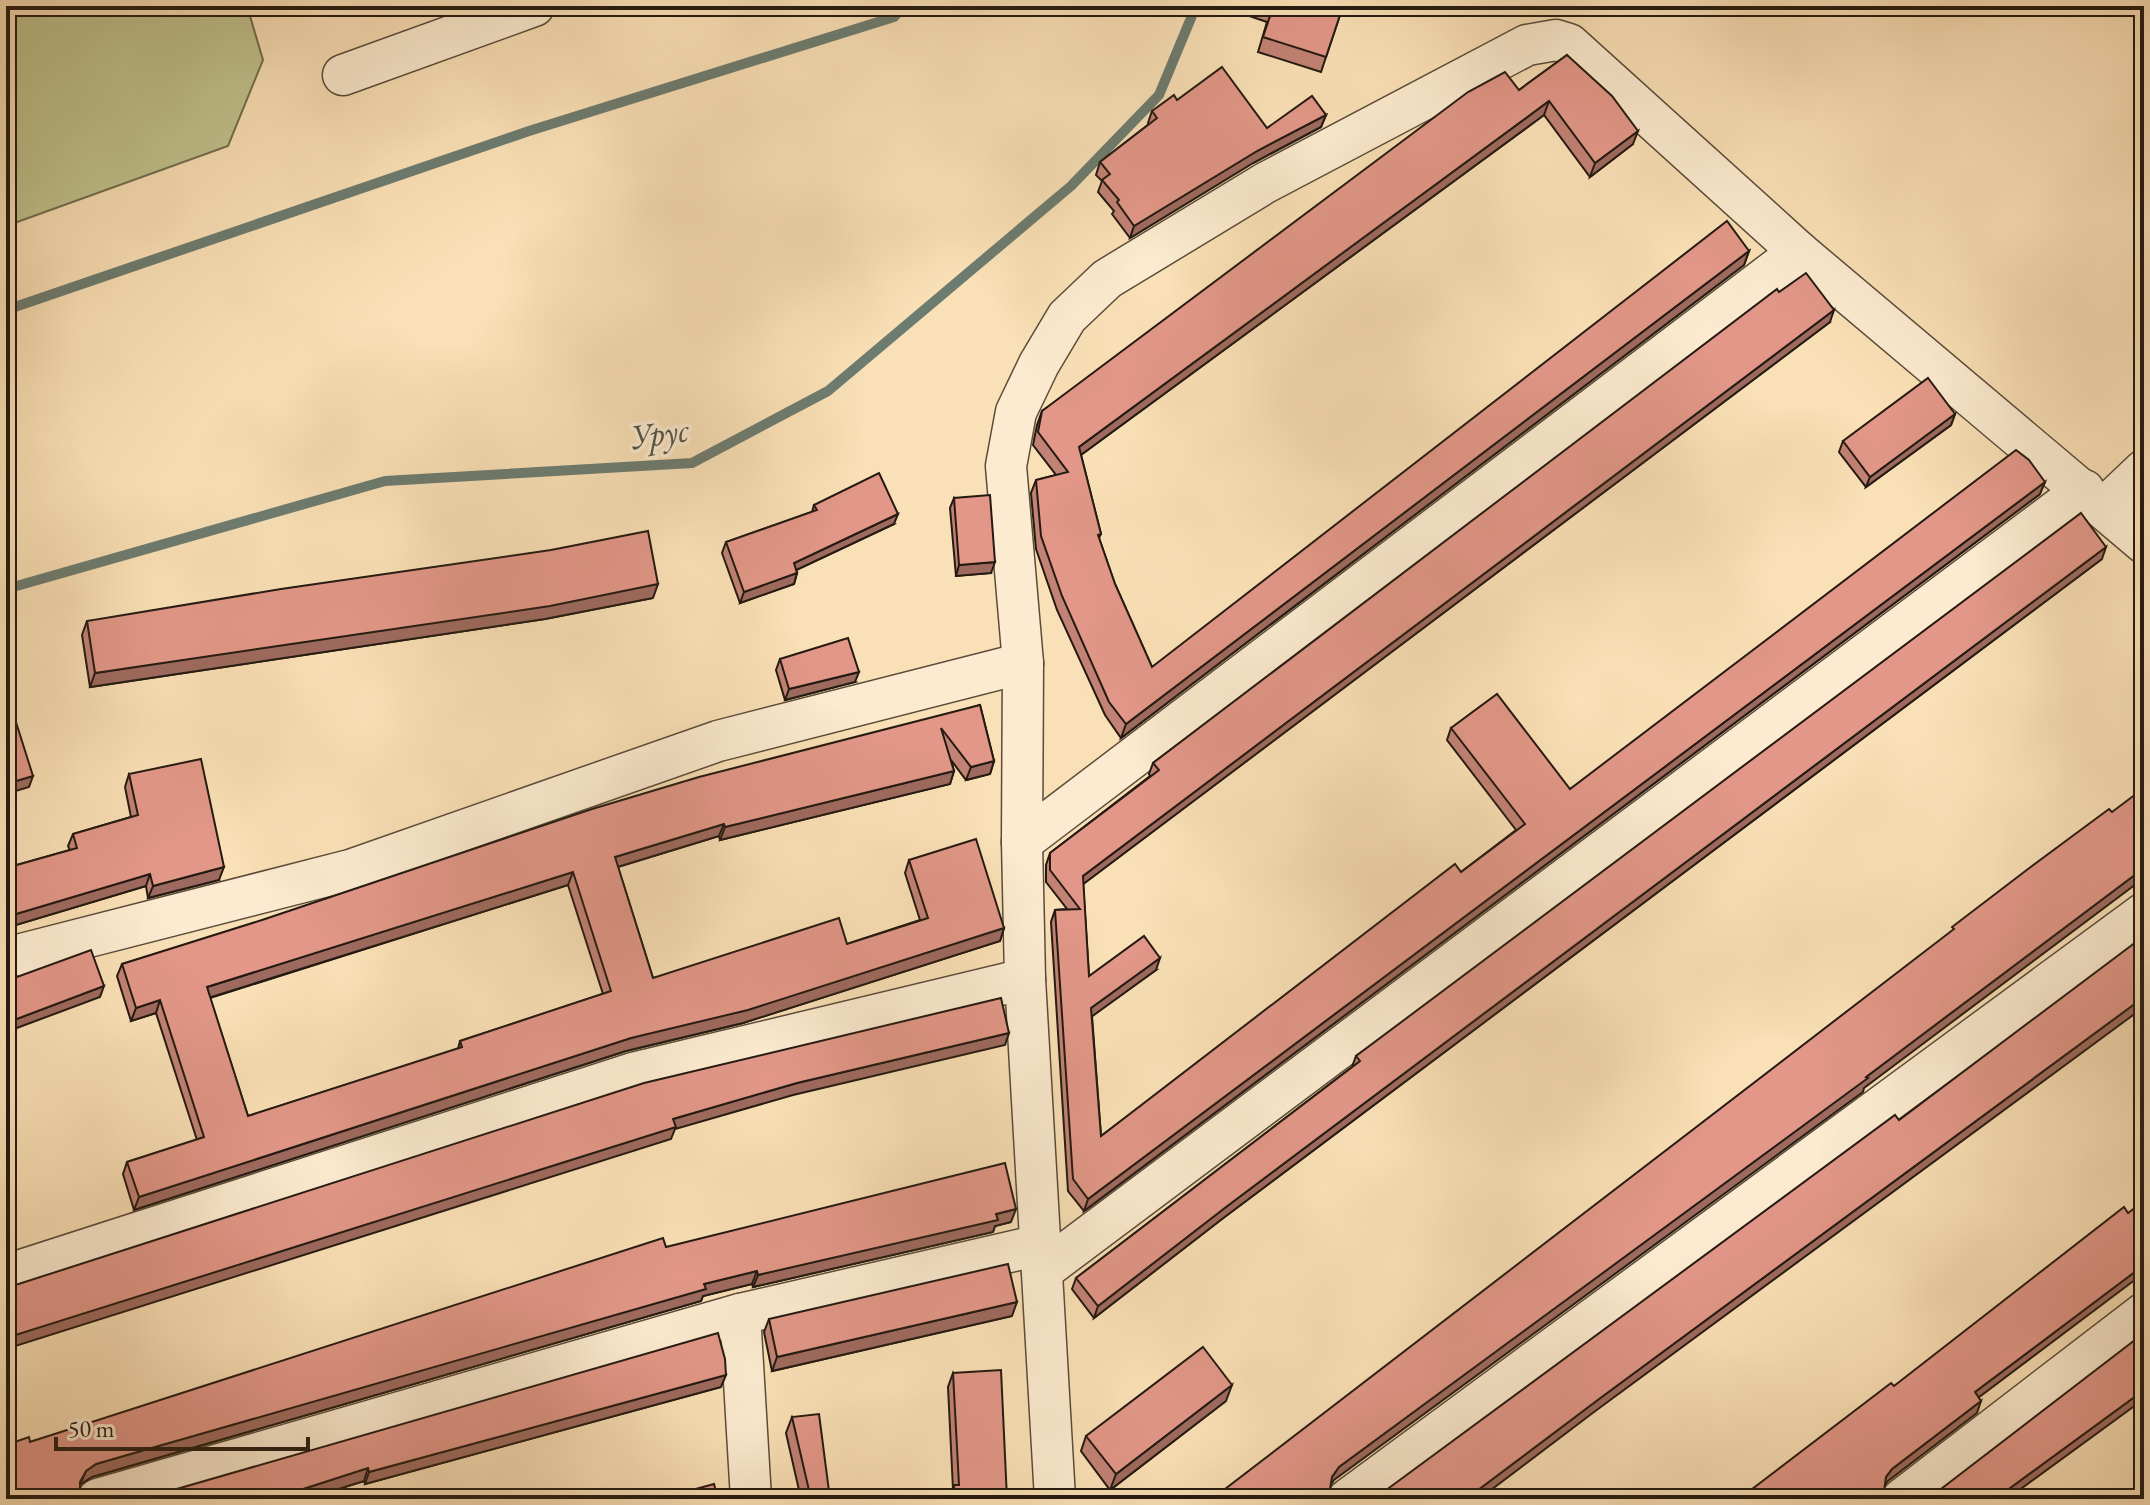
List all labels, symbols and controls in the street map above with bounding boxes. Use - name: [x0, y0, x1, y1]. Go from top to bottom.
- water label: Урус: [627, 407, 693, 459]
- scale bar: [56, 1401, 308, 1451]
- text: 50 m: [68, 1413, 115, 1444]

